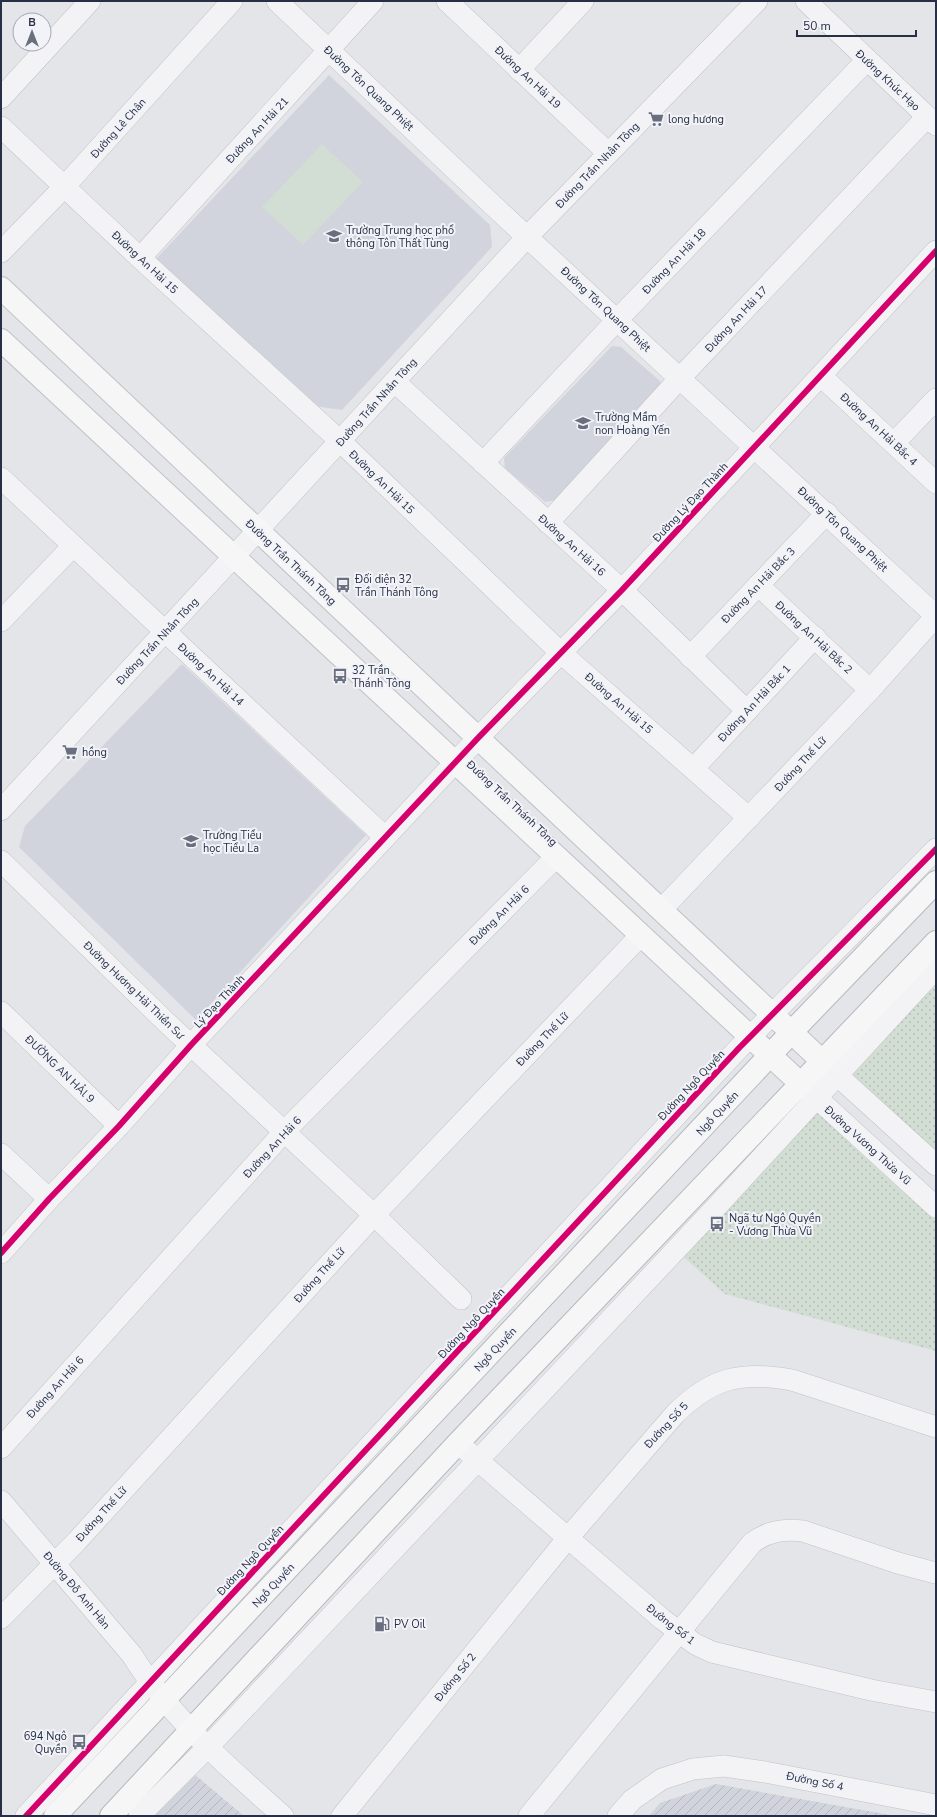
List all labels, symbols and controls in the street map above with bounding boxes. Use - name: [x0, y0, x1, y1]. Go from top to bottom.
- north arrow: [12, 12, 52, 52]
- scale bar: [797, 12, 916, 38]
- text: B: [28, 15, 36, 30]
- text: 50 m: [803, 18, 831, 34]
- street label: Đường Tôn Quang Phiệt: [320, 42, 417, 134]
- street label: Đường An Hải 19: [490, 42, 564, 112]
- street label: Đường Khúc Hạo: [851, 46, 923, 114]
- street label: Đường An Hải 21: [222, 94, 292, 168]
- street label: Đường Lê Chân: [87, 95, 149, 162]
- supermarket icon: long hương: [647, 110, 665, 128]
- place label: long hương: [668, 112, 724, 127]
- street label: Đường Trần Nhân Tông: [552, 119, 643, 212]
- place label: Trường Trung học phổ thông Tôn Thất Tùng: [346, 223, 454, 251]
- street label: Đường An Hải 18: [638, 225, 710, 298]
- street label: Đường An Hải 15: [107, 227, 181, 297]
- school or university icon: Trường Trung học phổ thông Tôn Thất Tùng: [325, 227, 343, 245]
- street label: Đường Tôn Quang Phiệt: [557, 263, 654, 355]
- street label: Đường An Hải 17: [701, 283, 771, 357]
- street label: Đường Trần Nhân Tông: [332, 355, 420, 451]
- street label: Đường An Hải Bắc 4: [836, 389, 921, 469]
- place label: Trường Mầm non Hoàng Yến: [595, 410, 670, 438]
- school or university icon: Trường Mầm non Hoàng Yến: [574, 414, 592, 432]
- street label: Đường An Hải 15: [345, 446, 418, 518]
- street label: Đường Lý Đạo Thành: [649, 459, 731, 546]
- street label: Đường Tôn Quang Phiệt: [794, 483, 891, 575]
- street label: Đường An Hải 16: [534, 510, 609, 580]
- street label: Đường Trần Thánh Tông: [241, 516, 339, 608]
- street label: Đường An Hải Bắc 3: [717, 544, 799, 627]
- place label: Đối diện 32 Trần Thánh Tông: [354, 572, 438, 600]
- bus stop icon: Đối diện 32 Trần Thánh Tông: [334, 576, 352, 594]
- street label: Đường Trần Nhân Tông: [112, 594, 202, 689]
- street label: Đường An Hải Bắc 2: [771, 597, 856, 677]
- street label: Đường An Hải 14: [173, 639, 247, 709]
- street label: Đường An Hải Bắc 1: [714, 661, 794, 746]
- place label: 32 Trần Thánh Tông: [352, 663, 411, 691]
- bus stop icon: 32 Trần Thánh Tông: [331, 667, 349, 685]
- street label: Đường An Hải 15: [581, 669, 656, 737]
- street label: Đường Thế Lữ: [770, 733, 830, 796]
- supermarket icon: hồng: [61, 743, 79, 761]
- place label: hồng: [82, 745, 107, 760]
- street label: Đường Trần Thánh Tông: [462, 757, 560, 849]
- place label: Trường Tiểu học Tiểu La: [203, 828, 262, 856]
- school or university icon: Trường Tiểu học Tiểu La: [182, 832, 200, 850]
- street label: Đường An Hải 6: [465, 882, 533, 949]
- street label: Đường Hương Hải Thiền Sư: [79, 937, 188, 1043]
- street label: Lý Đạo Thành: [191, 971, 248, 1031]
- street label: Đường Thế Lữ: [512, 1009, 572, 1070]
- street label: ĐƯỜNG AN HẢl 9: [21, 1031, 99, 1107]
- street label: Đường Ngô Quyền: [655, 1047, 727, 1123]
- street label: Ngô Quyền: [693, 1088, 741, 1138]
- street label: Đường Vương Thừa Vũ: [820, 1102, 914, 1188]
- street label: Đường An Hải 6: [239, 1113, 305, 1182]
- place label: Ngã tư Ngô Quyền - Vương Thừa Vũ: [729, 1211, 821, 1239]
- bus stop icon: Ngã tư Ngô Quyền - Vương Thừa Vũ: [708, 1215, 726, 1233]
- street label: Đường Thế Lữ: [290, 1244, 349, 1307]
- street label: Đường Ngô Quyền: [435, 1285, 507, 1361]
- street label: Ngô Quyền: [471, 1324, 519, 1374]
- street label: Đường An Hải 6: [23, 1353, 88, 1423]
- street label: Đường Số 5: [640, 1399, 692, 1452]
- street label: Đường Thế Lữ: [72, 1483, 131, 1546]
- street label: Đường Ngô Quyền: [214, 1522, 286, 1598]
- street label: Đường Đỗ Anh Hàn: [39, 1548, 113, 1632]
- street label: Ngô Quyền: [249, 1560, 297, 1610]
- street label: Đường Số 1: [642, 1600, 698, 1648]
- fuel station icon: PV Oil: [373, 1615, 391, 1633]
- place label: PV Oil: [394, 1617, 426, 1632]
- street label: Đường Số 2: [431, 1650, 480, 1705]
- place label: 694 Ngô Quyền: [24, 1729, 67, 1757]
- bus stop icon: 694 Ngô Quyền: [70, 1733, 88, 1751]
- street label: Đường Số 4: [784, 1768, 845, 1794]

